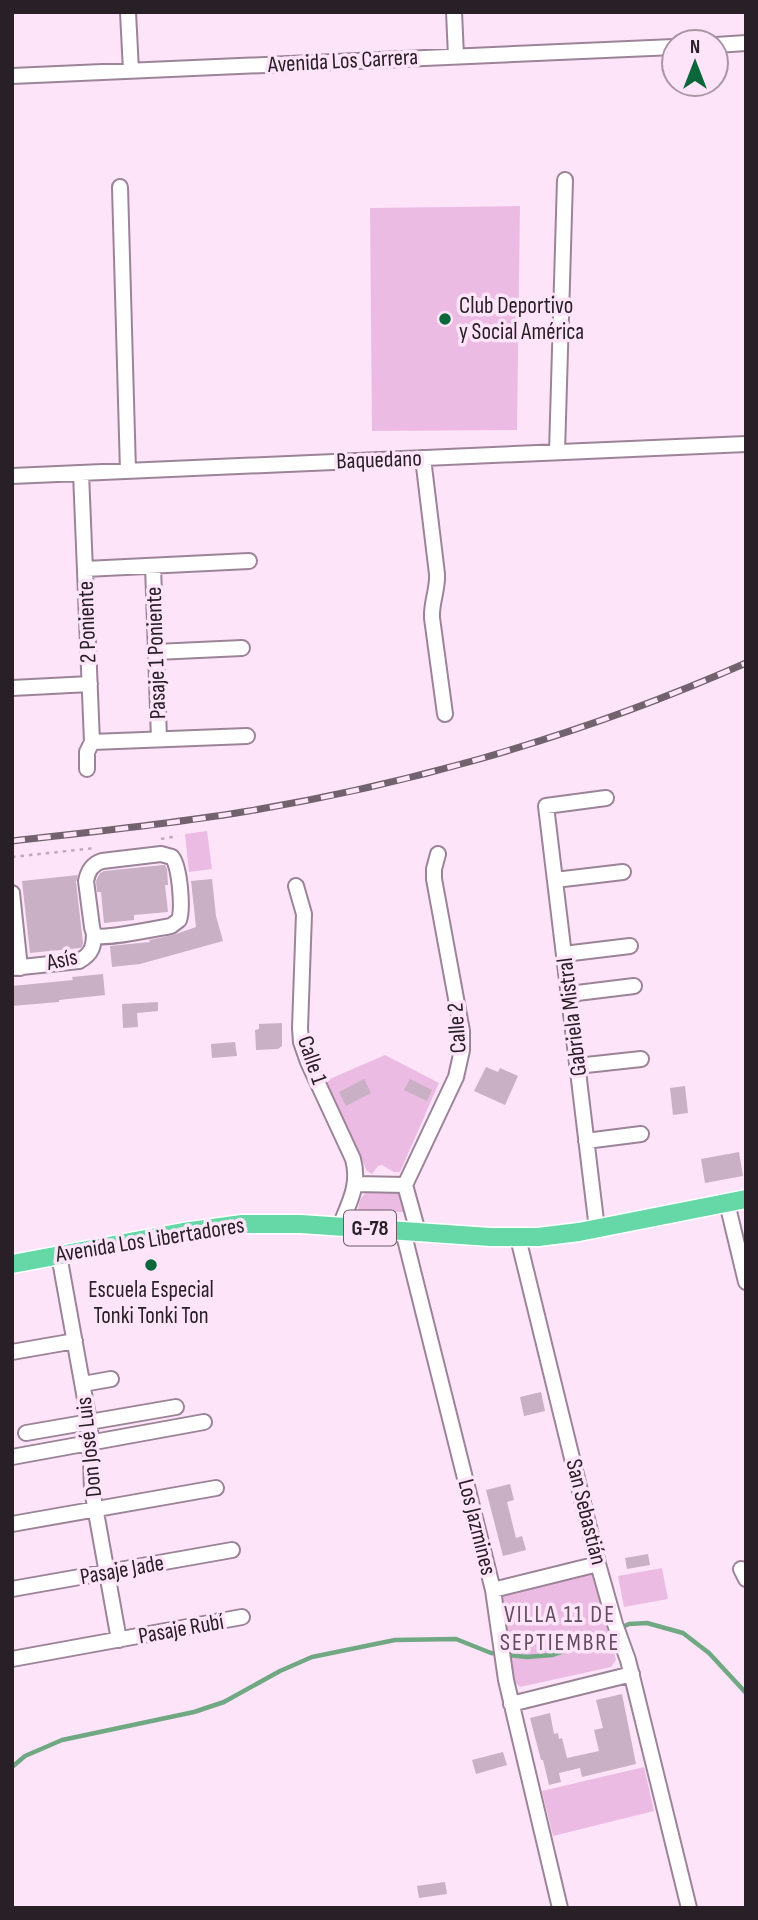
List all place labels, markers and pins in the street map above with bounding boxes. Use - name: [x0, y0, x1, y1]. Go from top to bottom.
- place label: Club Deportivo y Social América: [459, 292, 584, 346]
- marker: Club Deportivo y Social América: [437, 311, 453, 327]
- marker: Escuela Especial Tonki Tonki Ton: [143, 1257, 159, 1273]
- place label: Escuela Especial Tonki Tonki Ton: [88, 1276, 214, 1330]

